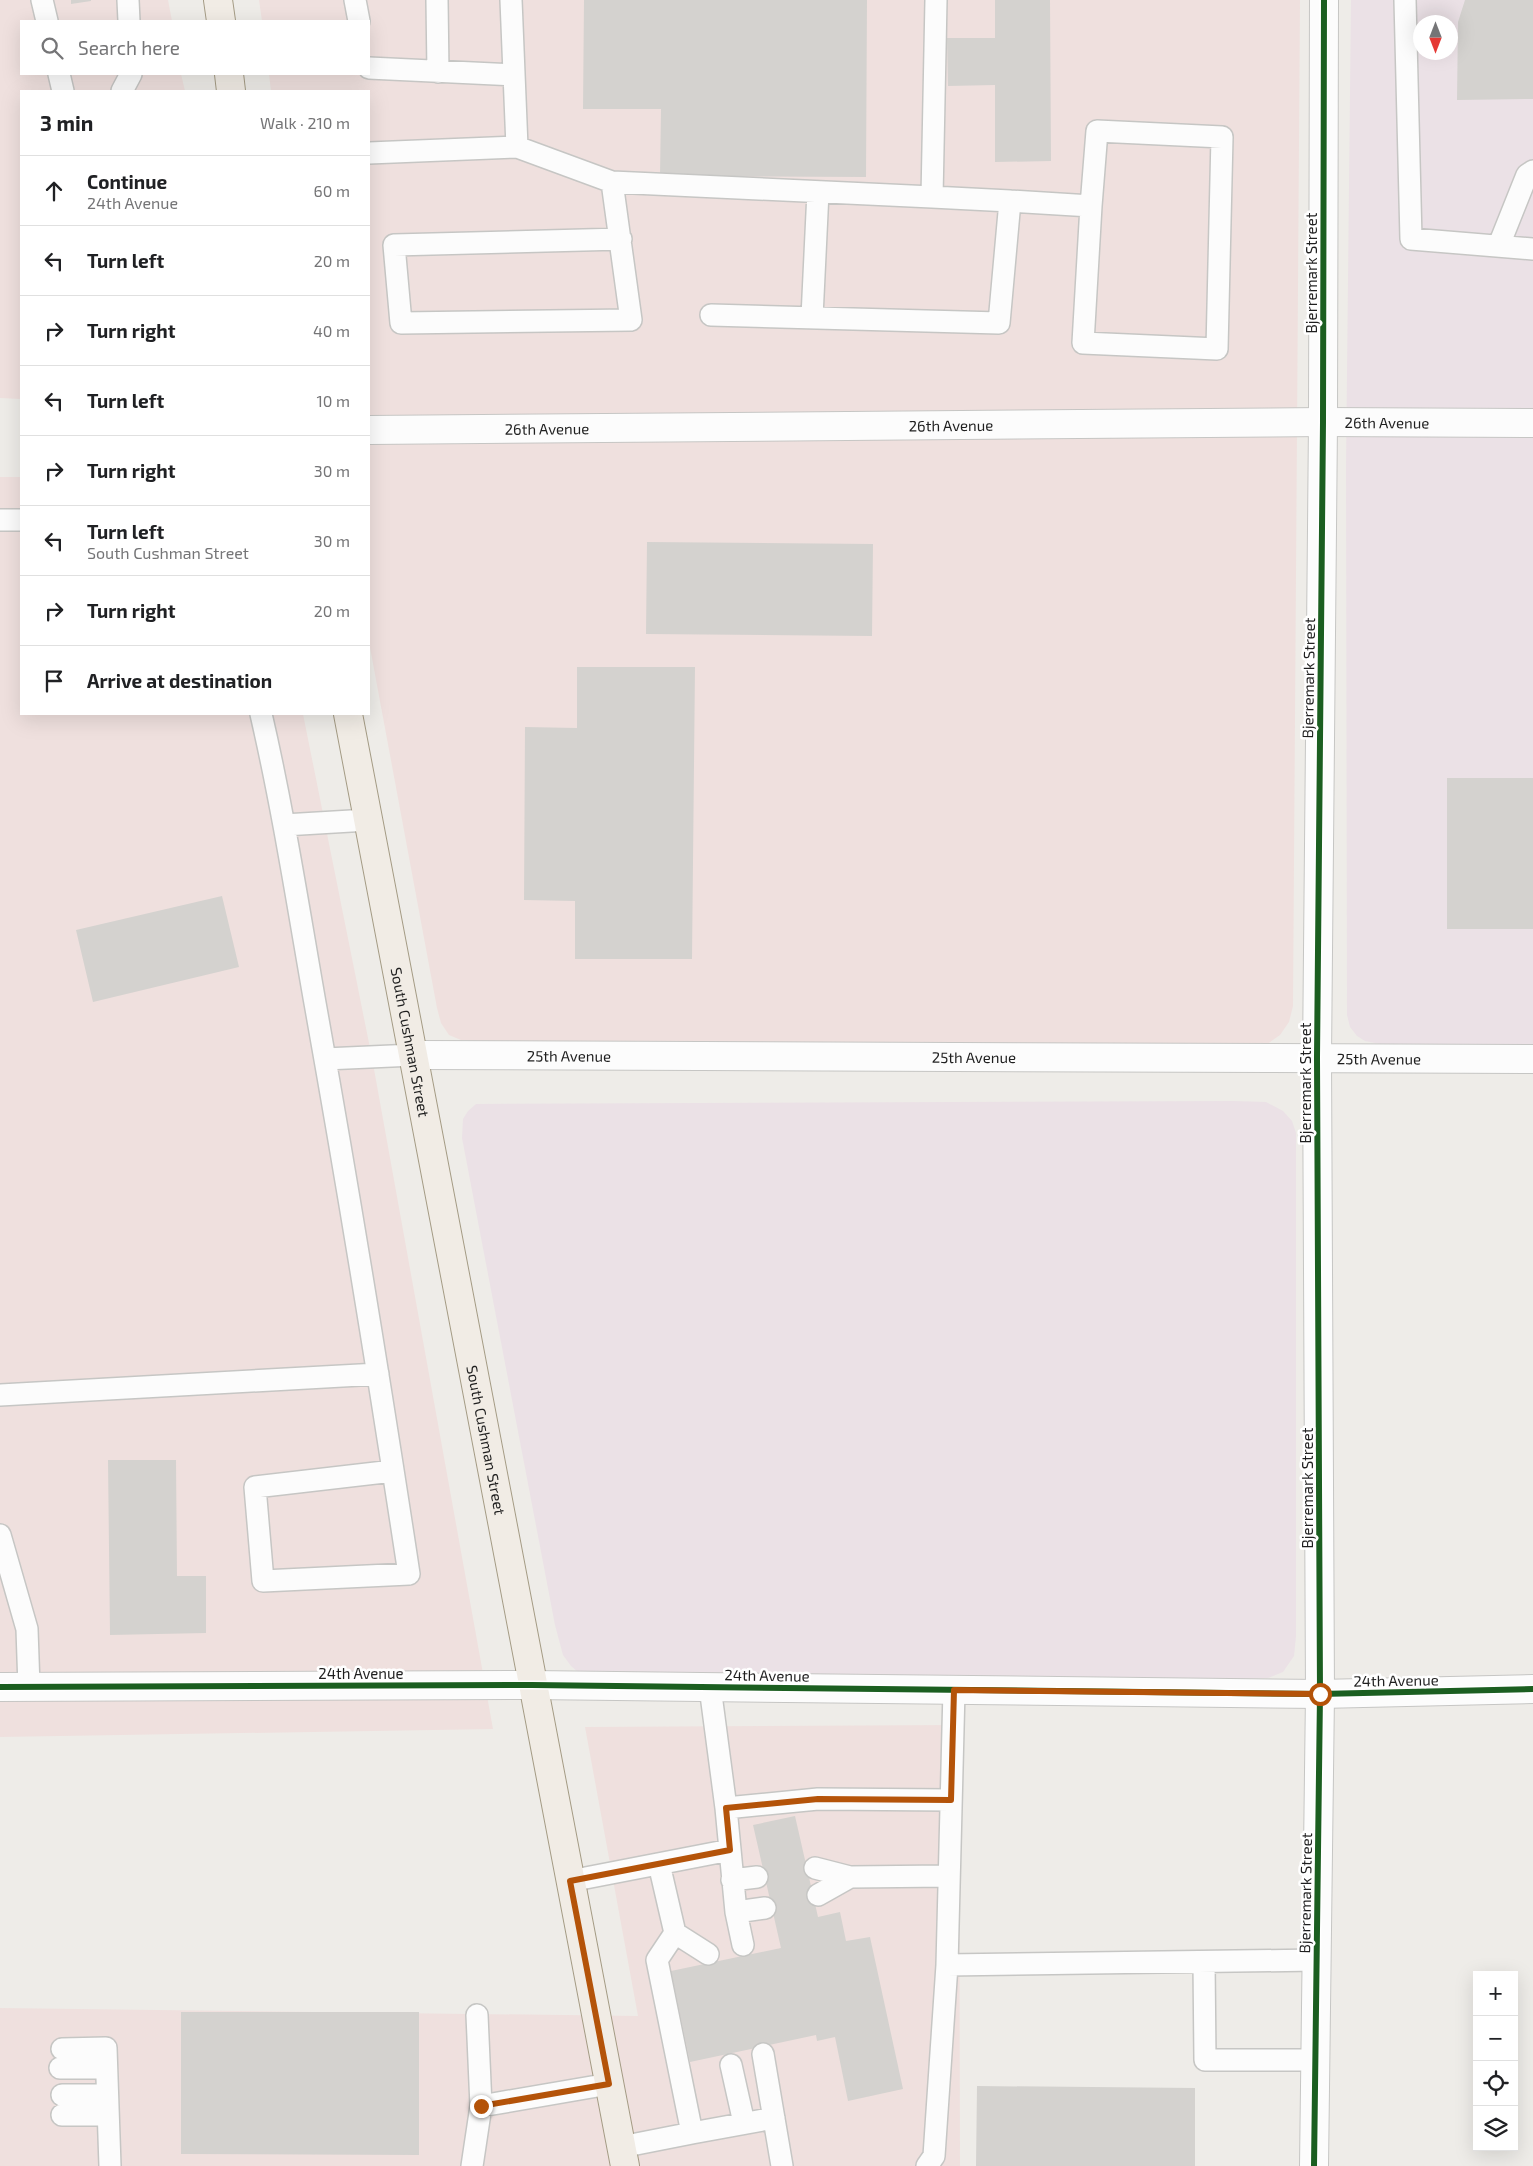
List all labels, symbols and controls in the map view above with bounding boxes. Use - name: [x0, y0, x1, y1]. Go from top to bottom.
- north arrow: [1413, 15, 1458, 60]
- search box: [20, 20, 370, 75]
- icon: search: [38, 34, 66, 62]
- text: Search here: [78, 36, 180, 59]
- text: 3 min: [40, 110, 93, 135]
- text: Walk · 210 m: [260, 113, 350, 132]
- text: Continue: [87, 170, 167, 193]
- icon: ahead: [40, 177, 68, 205]
- text: 60 m: [314, 181, 350, 200]
- text: 24th Avenue: [87, 193, 178, 212]
- street label: Bjerremark Street: [1302, 212, 1321, 333]
- icon: left: [40, 247, 68, 275]
- text: Turn left: [87, 249, 164, 272]
- text: 20 m: [314, 251, 350, 270]
- icon: right: [40, 317, 68, 345]
- text: Turn right: [87, 319, 175, 342]
- text: 40 m: [313, 321, 350, 340]
- icon: left: [40, 387, 68, 415]
- text: Turn left: [87, 389, 164, 412]
- text: 10 m: [316, 391, 350, 410]
- street label: 26th Avenue: [1345, 413, 1429, 432]
- street label: 26th Avenue: [909, 416, 993, 434]
- street label: 26th Avenue: [505, 419, 589, 438]
- icon: right: [40, 457, 68, 485]
- text: Turn right: [87, 459, 175, 482]
- text: 30 m: [314, 461, 350, 480]
- text: Turn left: [87, 520, 164, 543]
- icon: left: [40, 527, 68, 555]
- text: 30 m: [314, 531, 350, 550]
- text: South Cushman Street: [87, 543, 249, 562]
- icon: right: [40, 597, 68, 625]
- text: Turn right: [87, 599, 175, 622]
- text: 20 m: [314, 601, 350, 620]
- street label: Bjerremark Street: [1298, 617, 1319, 739]
- icon: arrive: [40, 667, 68, 695]
- text: Arrive at destination: [87, 669, 272, 692]
- street label: South Cushman Street: [388, 966, 434, 1119]
- street label: Bjerremark Street: [1296, 1022, 1315, 1143]
- street label: 25th Avenue: [527, 1046, 611, 1065]
- street label: 25th Avenue: [932, 1048, 1016, 1066]
- street label: 25th Avenue: [1337, 1049, 1421, 1068]
- street label: South Cushman Street: [463, 1364, 510, 1517]
- street label: Bjerremark Street: [1298, 1427, 1317, 1548]
- street label: 24th Avenue: [318, 1664, 404, 1682]
- street label: 24th Avenue: [724, 1665, 810, 1685]
- street label: 24th Avenue: [1353, 1670, 1439, 1690]
- route start: [1309, 1683, 1332, 1706]
- street label: Bjerremark Street: [1295, 1832, 1316, 1954]
- map controls: [1473, 1971, 1518, 2151]
- button: +: [1473, 1971, 1518, 2016]
- button: −: [1473, 2016, 1518, 2061]
- button: locate: [1473, 2061, 1518, 2106]
- route end: [470, 2095, 493, 2118]
- button: layers: [1473, 2106, 1518, 2151]

